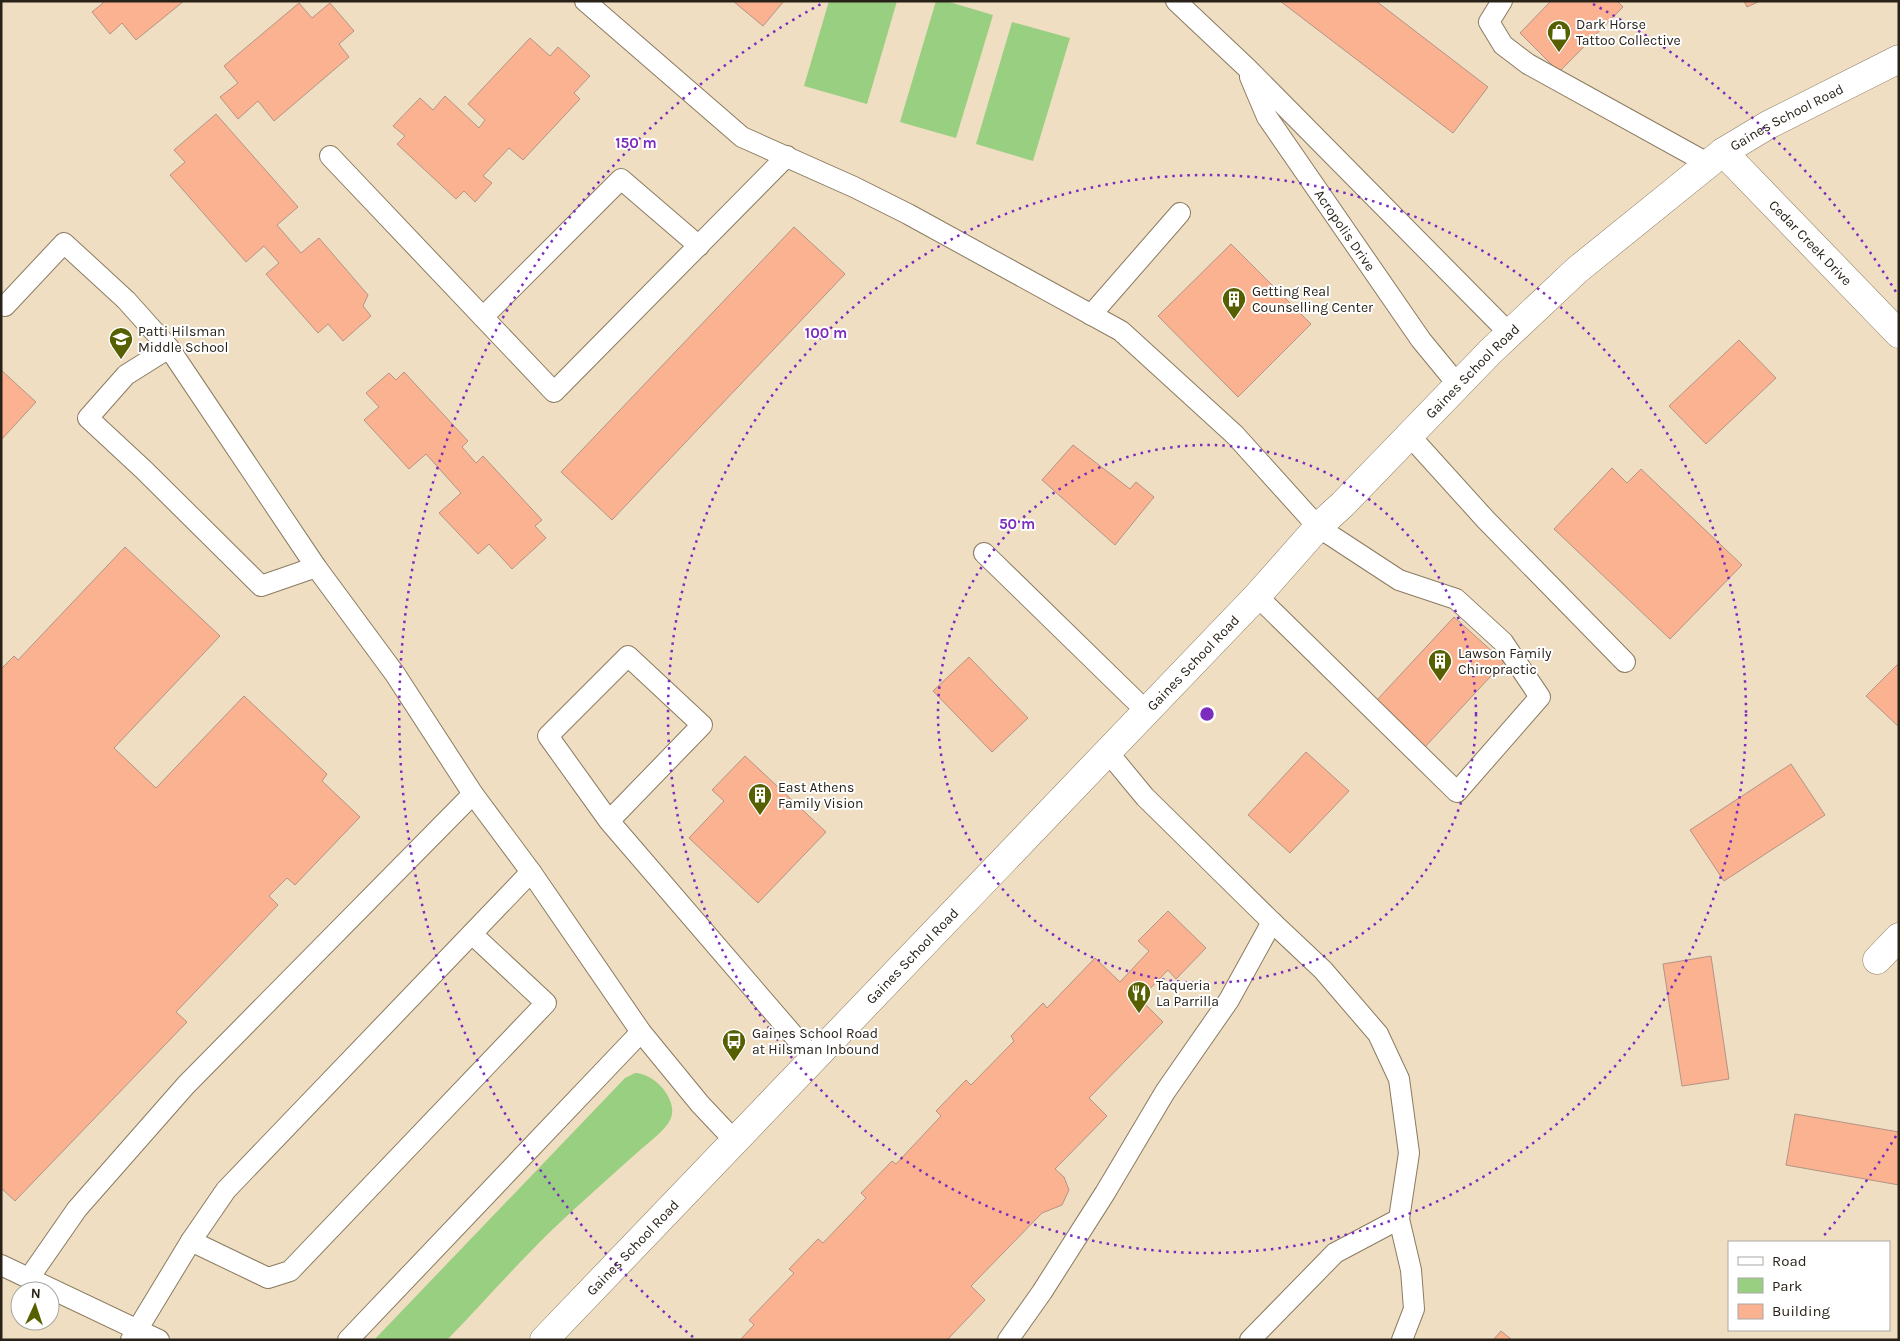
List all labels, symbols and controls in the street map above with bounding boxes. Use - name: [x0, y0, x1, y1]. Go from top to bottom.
- place label: Dark Horse Tattoo Collective: [1576, 16, 1681, 49]
- shop icon: Dark Horse Tattoo Collective: [1546, 19, 1572, 53]
- street label: Gaines School Road: [1727, 80, 1846, 154]
- text: 150 m: [615, 134, 657, 152]
- street label: Acropolis Drive: [1311, 186, 1379, 274]
- street label: Cedar Creek Drive: [1765, 196, 1856, 289]
- place label: Getting Real Counselling Center: [1252, 283, 1374, 316]
- building icon: Getting Real Counselling Center: [1221, 286, 1247, 320]
- street label: Gaines School Road: [1422, 320, 1523, 422]
- place label: Patti Hilsman Middle School: [138, 323, 228, 356]
- text: 100 m: [805, 324, 847, 342]
- school or university icon: Patti Hilsman Middle School: [108, 326, 134, 360]
- text: 50 m: [999, 515, 1035, 533]
- street label: Gaines School Road: [1143, 611, 1243, 714]
- place label: Lawson Family Chiropractic: [1458, 645, 1552, 678]
- building icon: Lawson Family Chiropractic: [1427, 648, 1453, 682]
- centre of rings: [1198, 705, 1216, 723]
- place label: East Athens Family Vision: [778, 779, 863, 812]
- building icon: East Athens Family Vision: [747, 782, 773, 816]
- street label: Gaines School Road: [862, 904, 962, 1007]
- place label: Taqueria La Parrilla: [1156, 977, 1219, 1010]
- restaurant icon: Taqueria La Parrilla: [1126, 980, 1152, 1014]
- place label: Gaines School Road at Hilsman Inbound: [752, 1025, 879, 1058]
- bus stop icon: Gaines School Road at Hilsman Inbound: [721, 1028, 747, 1062]
- street label: Gaines School Road: [583, 1196, 682, 1299]
- legend: [1728, 1241, 1890, 1331]
- text: Road: [1772, 1252, 1807, 1270]
- text: Park: [1772, 1277, 1802, 1295]
- north arrow: [10, 1281, 60, 1331]
- text: N: [30, 1285, 41, 1302]
- text: Building: [1772, 1302, 1830, 1320]

